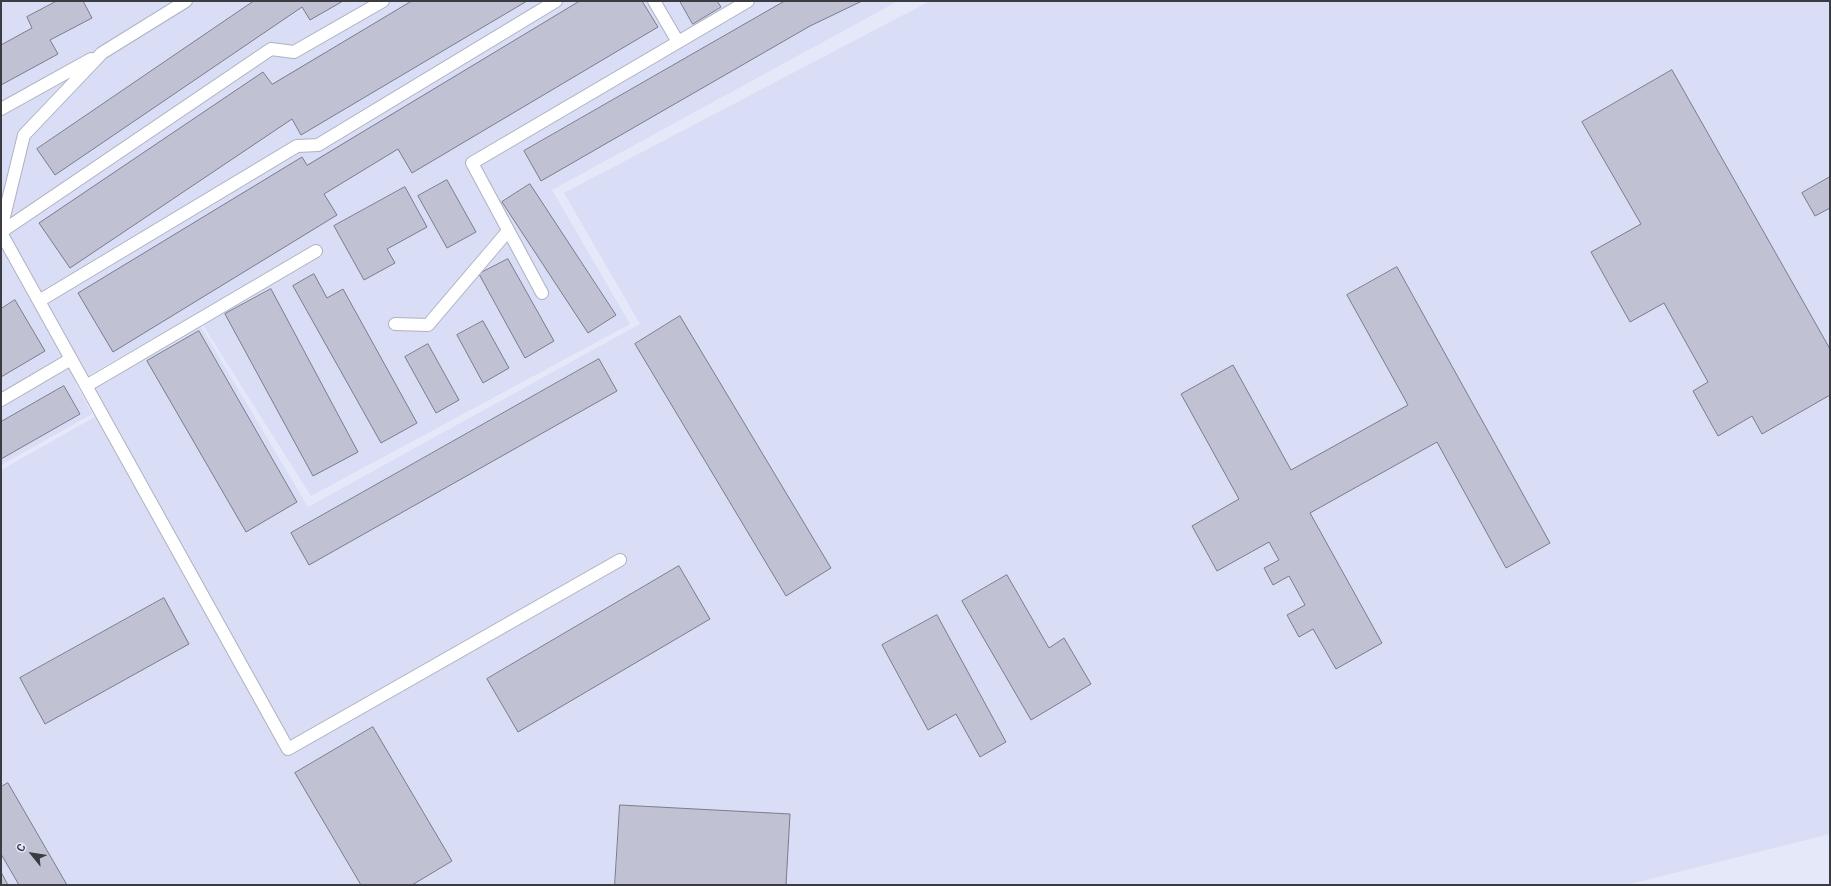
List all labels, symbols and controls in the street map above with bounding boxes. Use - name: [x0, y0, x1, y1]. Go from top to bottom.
- north arrow: [12, 834, 52, 874]
- text: С: [14, 841, 29, 854]

